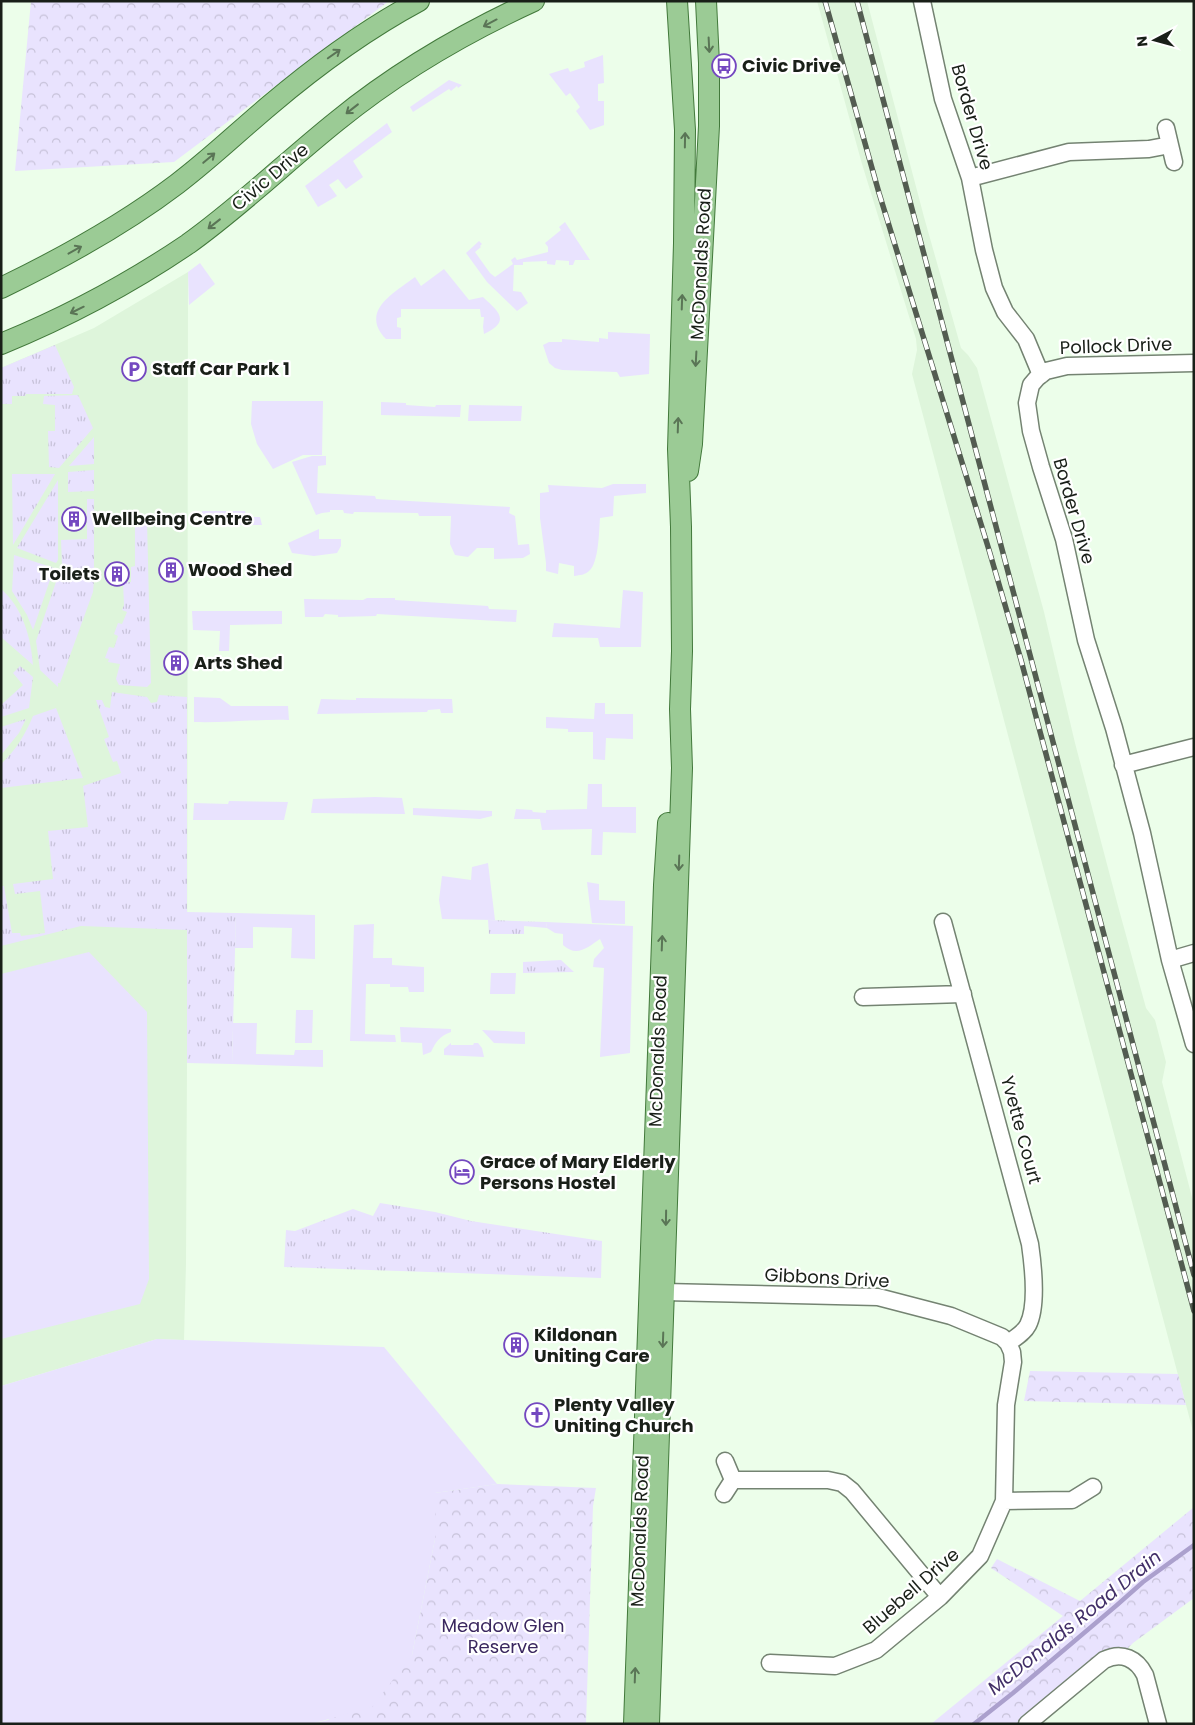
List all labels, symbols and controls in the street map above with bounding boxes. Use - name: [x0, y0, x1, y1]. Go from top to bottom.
- north arrow: [1130, 15, 1180, 65]
- one-way arrow: [483, 19, 498, 28]
- text: N: [1132, 35, 1153, 48]
- one-way arrow: [704, 37, 713, 53]
- one-way arrow: [327, 49, 341, 59]
- bus stop icon: Civic Drive: [711, 53, 737, 79]
- place label: Civic Drive: [742, 53, 841, 78]
- street label: Border Drive: [945, 61, 1000, 173]
- one-way arrow: [346, 103, 359, 114]
- one-way arrow: [680, 132, 690, 148]
- street label: Civic Drive: [226, 137, 314, 216]
- one-way arrow: [203, 152, 216, 163]
- street label: McDonalds Road: [684, 187, 717, 341]
- one-way arrow: [208, 218, 221, 229]
- one-way arrow: [68, 244, 82, 254]
- one-way arrow: [677, 295, 687, 311]
- one-way arrow: [70, 306, 85, 315]
- street label: Pollock Drive: [1059, 331, 1173, 360]
- one-way arrow: [692, 351, 701, 367]
- parking icon: Staff Car Park 1: [121, 356, 147, 382]
- place label: Staff Car Park 1: [152, 356, 290, 381]
- one-way arrow: [673, 418, 683, 434]
- street label: Border Drive: [1047, 455, 1102, 567]
- building icon: Wellbeing Centre: [61, 506, 87, 532]
- place label: Wellbeing Centre: [92, 506, 252, 531]
- building icon: Wood Shed: [158, 557, 184, 583]
- place label: Wood Shed: [188, 557, 292, 582]
- place label: Toilets: [39, 561, 100, 586]
- building icon: Toilets: [104, 561, 130, 587]
- building icon: Arts Shed: [163, 650, 189, 676]
- place label: Arts Shed: [194, 650, 283, 675]
- one-way arrow: [674, 854, 684, 871]
- one-way arrow: [657, 935, 666, 951]
- street label: McDonalds Road: [642, 975, 673, 1127]
- street label: Yvette Court: [995, 1073, 1048, 1187]
- place label: Grace of Mary Elderly Persons Hostel: [480, 1149, 676, 1195]
- hotel icon: Grace of Mary Elderly Persons Hostel: [449, 1159, 475, 1185]
- one-way arrow: [662, 1210, 671, 1226]
- street label: Gibbons Drive: [764, 1262, 890, 1293]
- place label: Kildonan Uniting Care: [534, 1322, 650, 1368]
- building icon: Kildonan Uniting Care: [503, 1332, 529, 1358]
- one-way arrow: [658, 1332, 668, 1348]
- place label: Plenty Valley Uniting Church: [554, 1392, 694, 1438]
- church icon: Plenty Valley Uniting Church: [524, 1402, 550, 1428]
- street label: McDonalds Road: [624, 1455, 655, 1607]
- street label: Bluebell Drive: [857, 1542, 964, 1640]
- water label: McDonalds Road Drain: [982, 1544, 1167, 1701]
- park label: Meadow Glen Reserve: [441, 1613, 565, 1659]
- one-way arrow: [631, 1667, 640, 1683]

